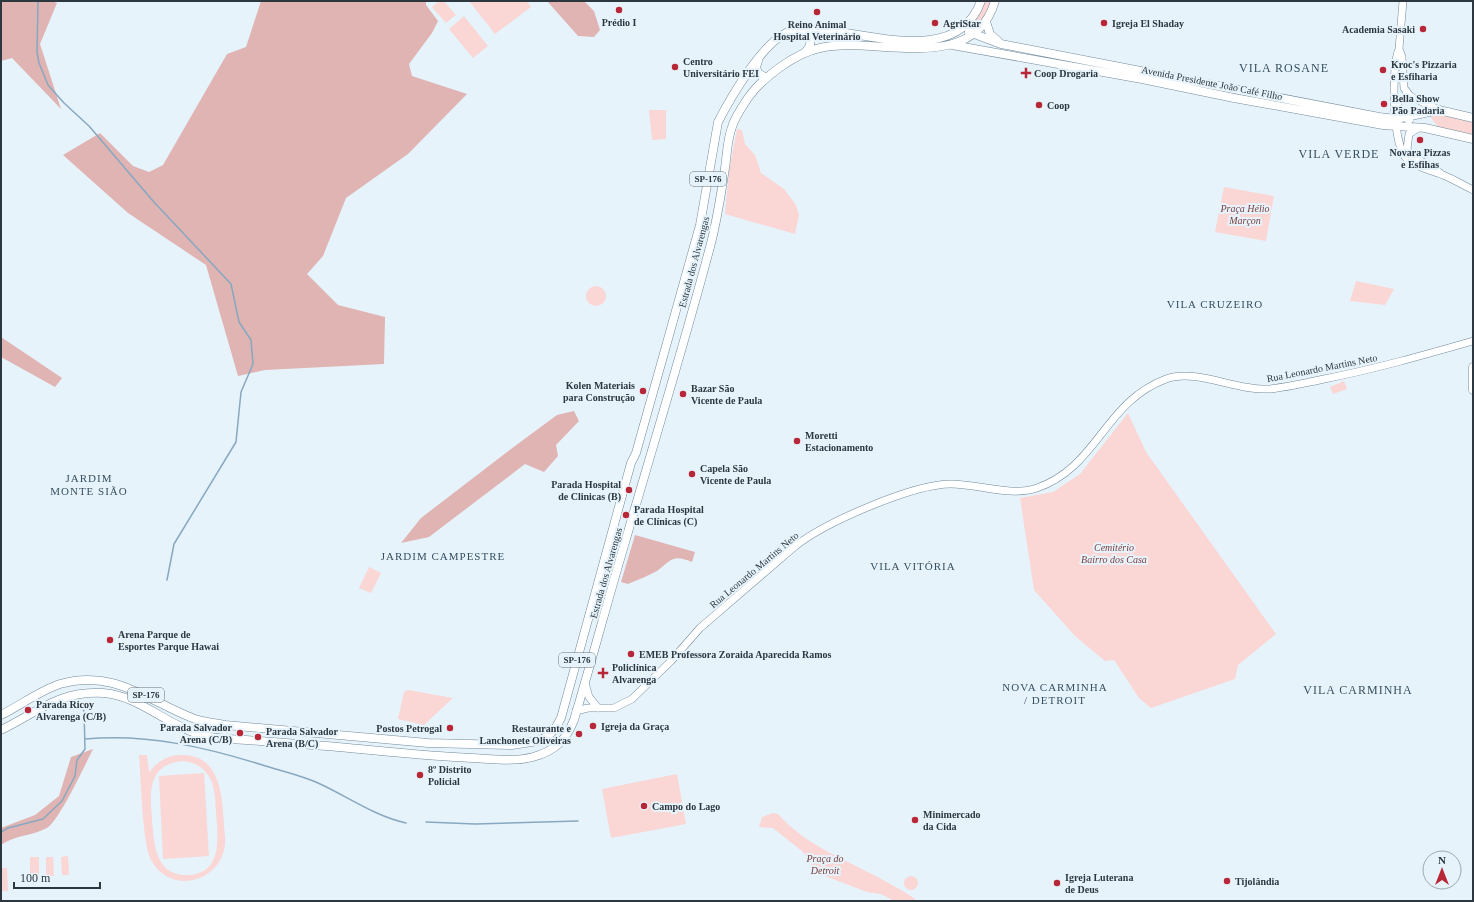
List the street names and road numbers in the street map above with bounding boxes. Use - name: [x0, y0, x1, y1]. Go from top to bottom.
- street label: Avenida Presidente João Café Filho: [1141, 64, 1283, 102]
- road number: SP-176: [690, 172, 726, 186]
- street label: Estrada dos Alvarengas: [677, 215, 711, 309]
- street label: Rua Leonardo Martins Neto: [1266, 352, 1378, 384]
- street label: Estrada dos Alvarengas: [588, 526, 624, 620]
- street label: Rua Leonardo Martins Neto: [707, 530, 801, 610]
- road number: SP-176: [559, 653, 595, 667]
- road number: SP-176: [128, 688, 164, 702]

